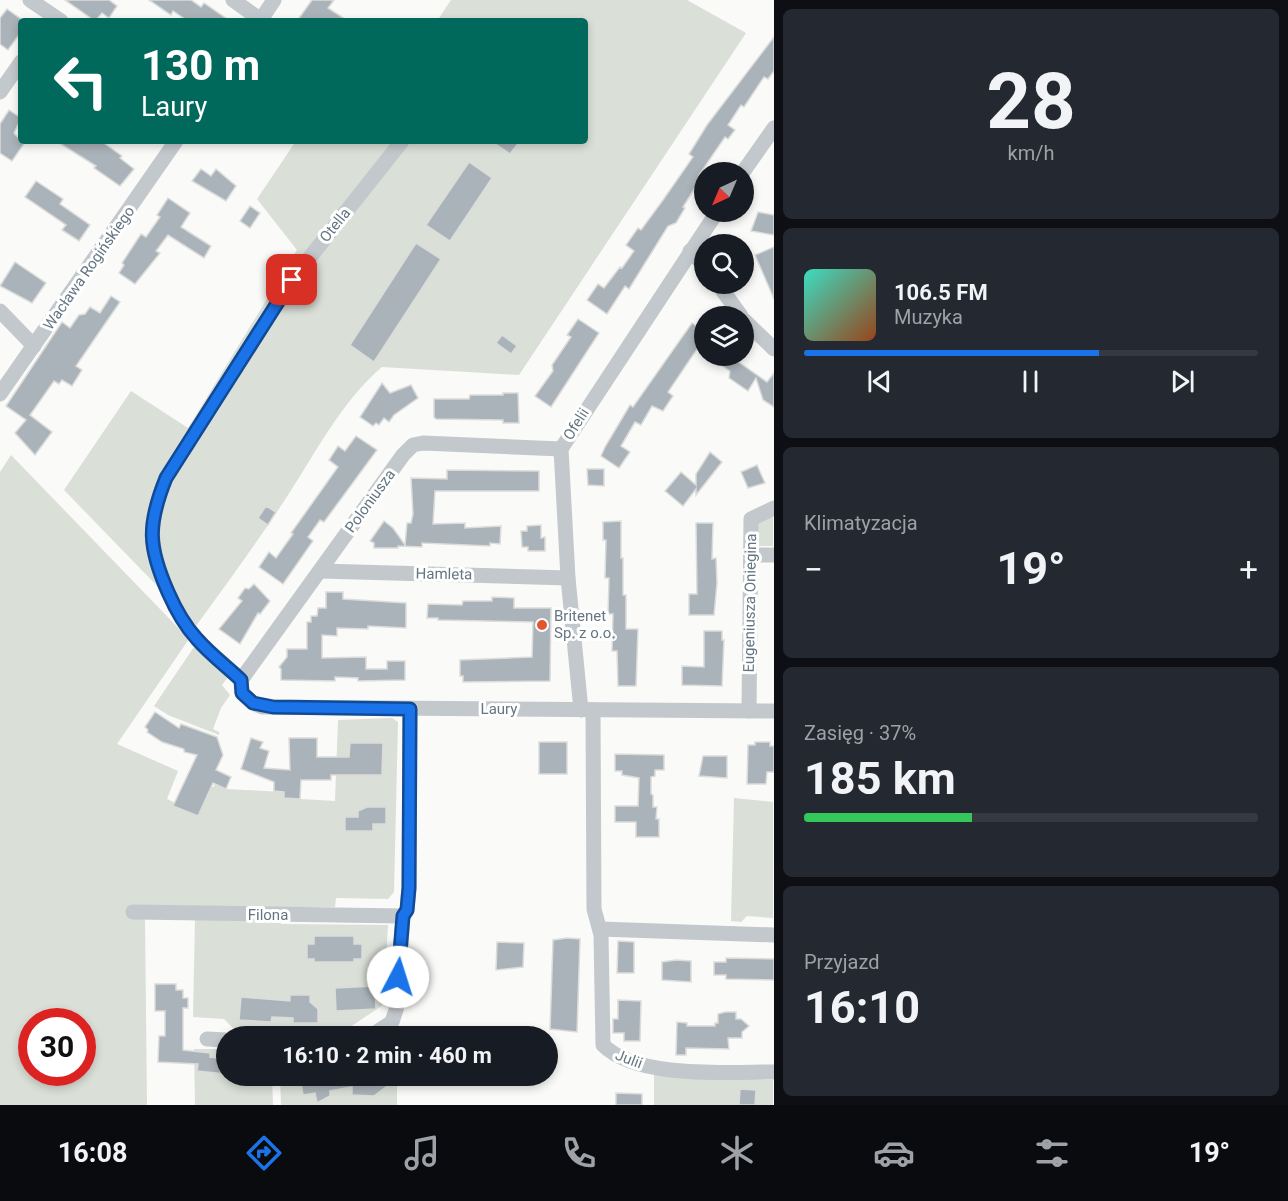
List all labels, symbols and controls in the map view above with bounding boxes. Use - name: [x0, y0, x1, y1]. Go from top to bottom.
- text: 130 m: [141, 41, 260, 90]
- icon: left: [42, 42, 120, 120]
- text: 28: [986, 56, 1076, 147]
- text: Laury: [141, 91, 207, 123]
- text: km/h: [1008, 141, 1054, 165]
- north arrow: [694, 162, 754, 222]
- map controls: [694, 162, 754, 366]
- street label: Wacława Rogińskiego: [40, 203, 138, 333]
- street label: Otella: [316, 204, 354, 246]
- button: search: [694, 234, 754, 294]
- pin: [266, 254, 317, 305]
- icon: arrive: [275, 263, 308, 296]
- text: 106.5 FM: [894, 280, 988, 305]
- text: Muzyka: [894, 305, 963, 329]
- button: layers: [694, 306, 754, 366]
- icon: previous: [863, 365, 896, 398]
- icon: pause: [1014, 365, 1047, 398]
- icon: next: [1166, 365, 1199, 398]
- street label: Ofelii: [559, 405, 593, 443]
- street label: Poloniusza: [341, 466, 399, 536]
- text: Klimatyzacja: [804, 511, 918, 535]
- street label: Eugeniusza Oniegina: [740, 533, 760, 673]
- text: 19°: [996, 542, 1066, 595]
- text: −: [804, 550, 823, 589]
- text: +: [1239, 550, 1258, 589]
- street label: Hamleta: [416, 565, 472, 583]
- place label: Britenet Sp. z o.o.: [554, 607, 615, 642]
- marker: Britenet Sp. z o.o.: [535, 618, 549, 632]
- street label: Laury: [481, 700, 517, 718]
- text: Zasięg · 37%: [804, 721, 916, 745]
- text: 185 km: [804, 752, 956, 805]
- street label: Filona: [248, 906, 288, 924]
- position arrow: [366, 945, 430, 1009]
- text: Przyjazd: [804, 950, 880, 974]
- text: 16:10: [804, 981, 920, 1034]
- speed limit sign: 30: [18, 1008, 96, 1086]
- text: 16:10 · 2 min · 460 m: [282, 1043, 492, 1068]
- street label: Julii: [613, 1046, 645, 1072]
- icon: directions: [243, 1132, 285, 1174]
- icon: music: [401, 1132, 443, 1174]
- icon: phone: [558, 1132, 600, 1174]
- icon: climate: [716, 1132, 758, 1174]
- icon: car: [873, 1132, 915, 1174]
- icon: filters: [1031, 1132, 1073, 1174]
- text: 16:08: [58, 1137, 127, 1169]
- text: 19°: [1189, 1137, 1230, 1169]

